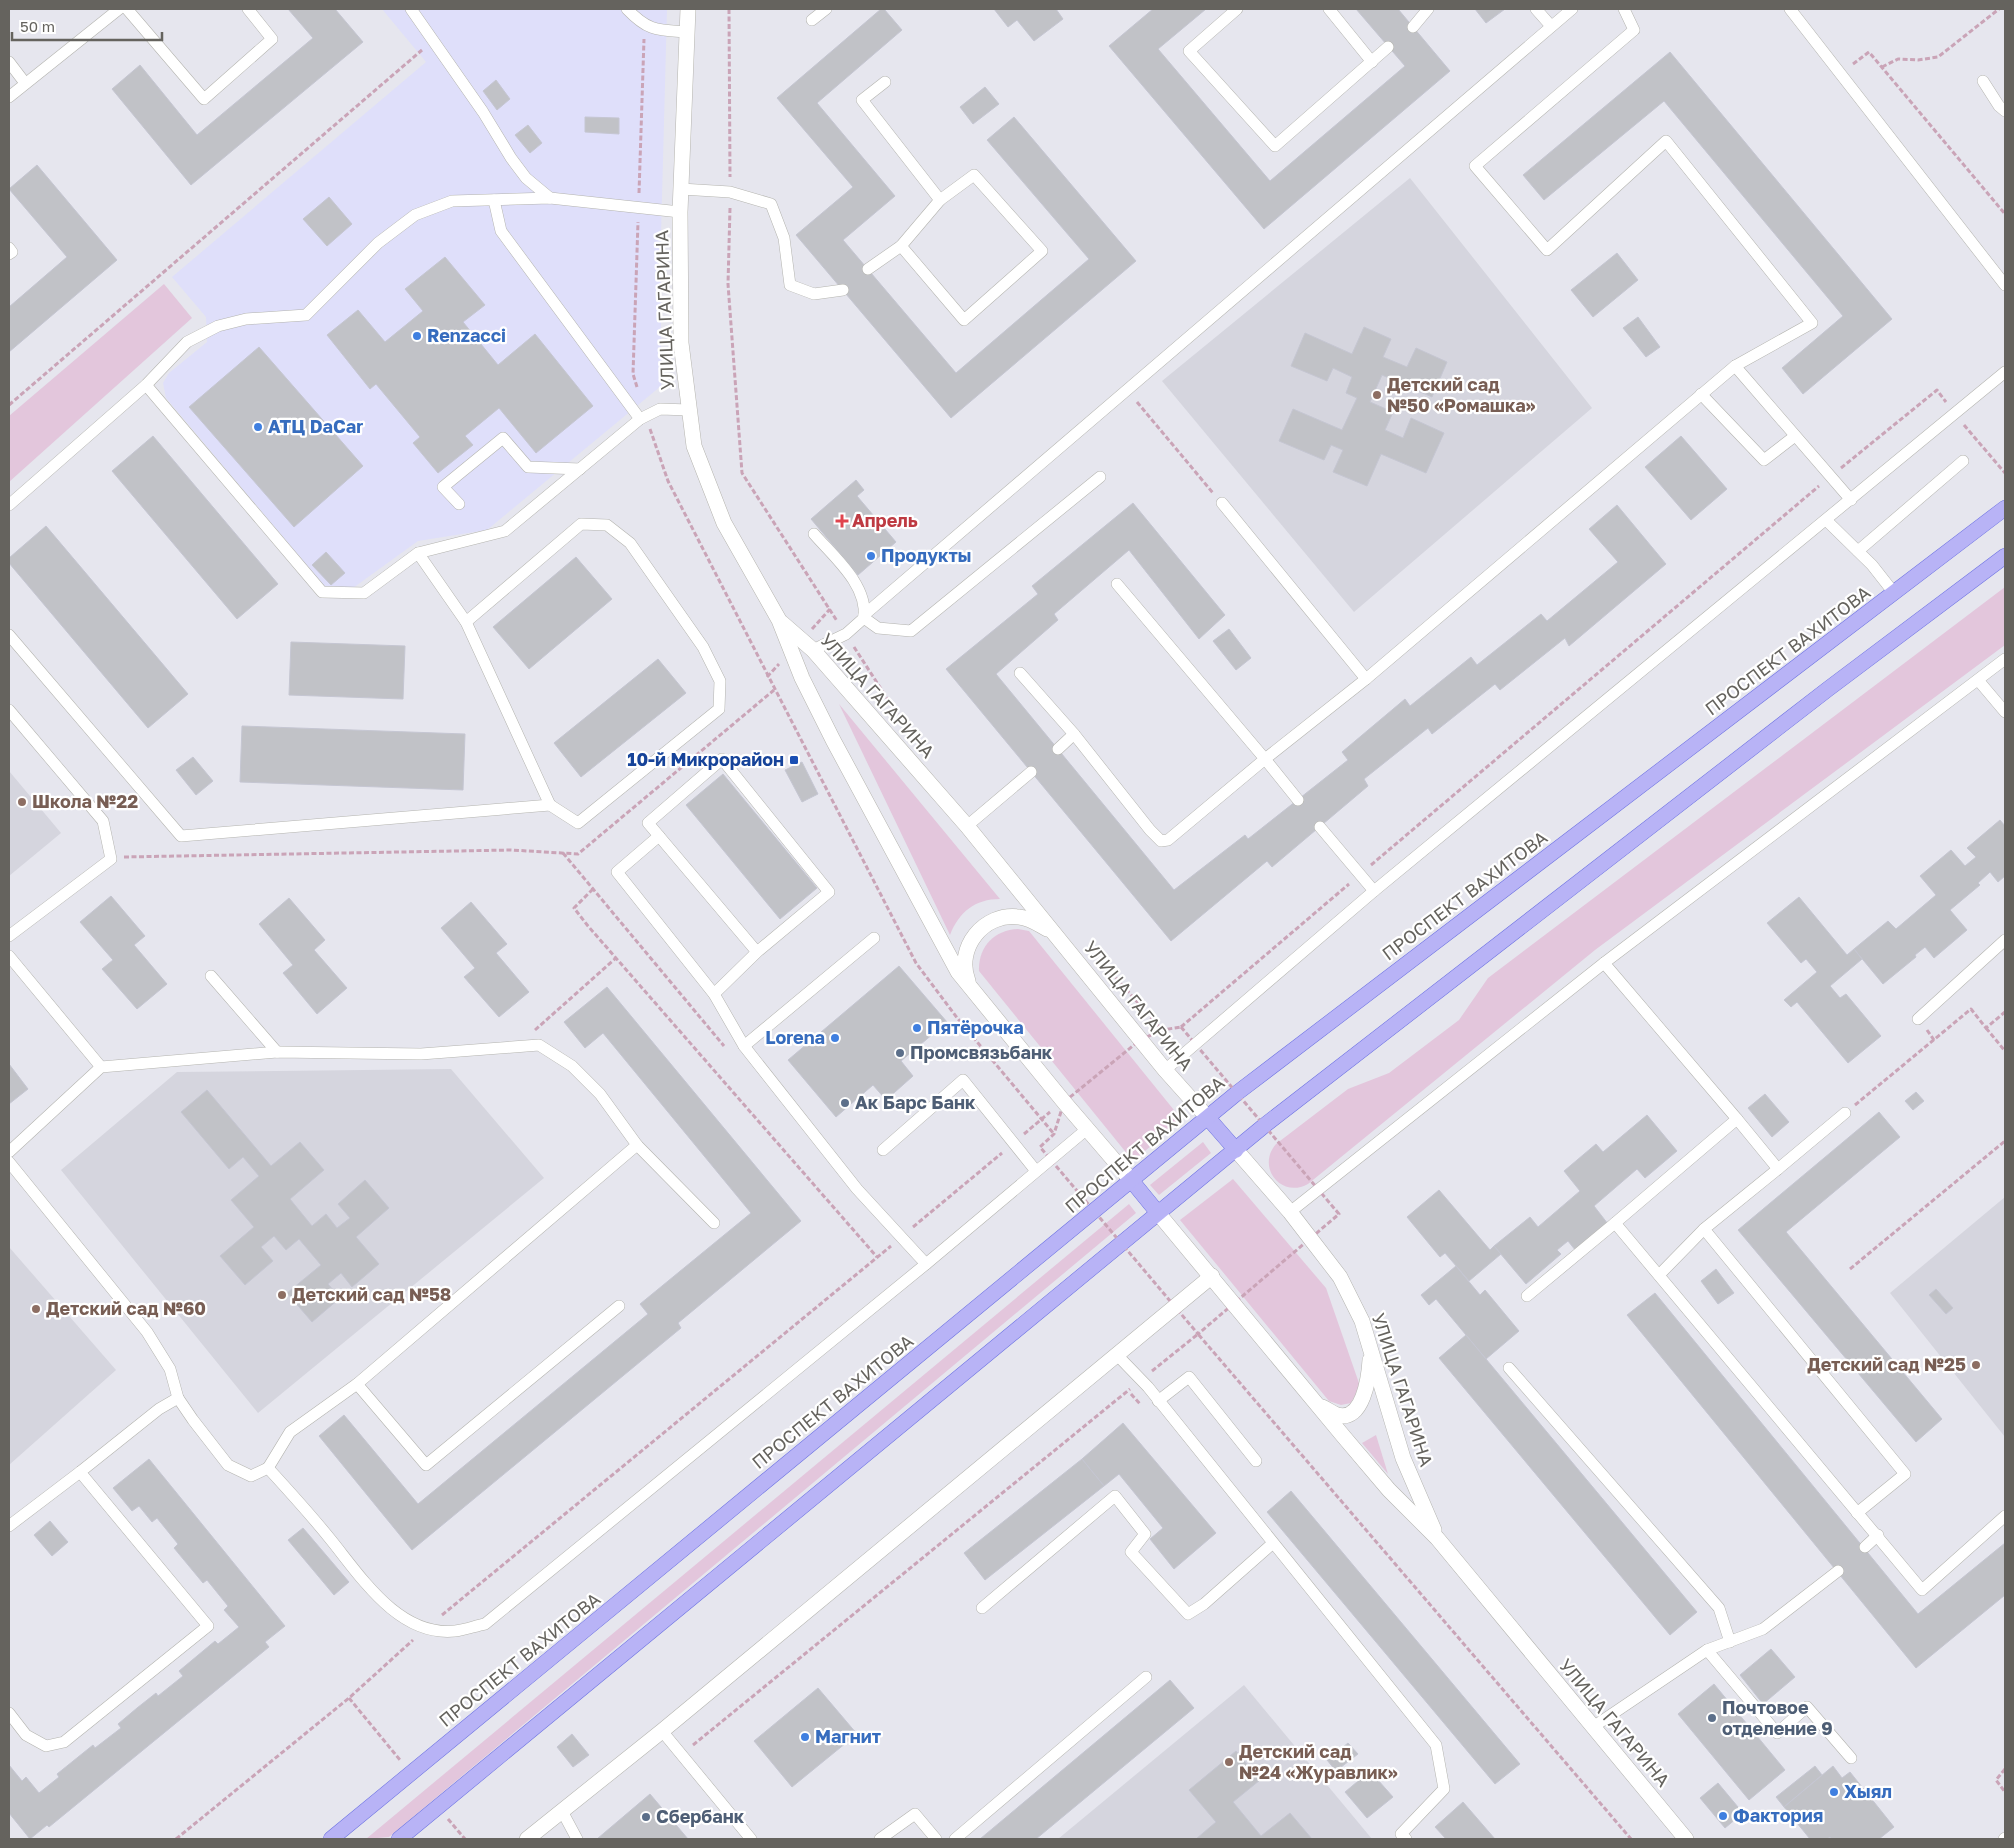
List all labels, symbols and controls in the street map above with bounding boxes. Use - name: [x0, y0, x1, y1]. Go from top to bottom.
- scale bar: [12, 10, 162, 42]
- text: 50 m: [20, 17, 55, 35]
- street label: УЛИЦА ГАГАРИНА: [650, 230, 678, 391]
- place label: Renzacci: [427, 324, 506, 346]
- marker: Renzacci: [411, 330, 423, 342]
- place label: Детский сад №50 «Ромашка»: [1387, 373, 1536, 416]
- marker: Детский сад №50 «Ромашка»: [1371, 389, 1383, 401]
- place label: АТЦ DaСar: [268, 415, 363, 437]
- marker: АТЦ DaСar: [252, 421, 264, 433]
- place label: Апрель: [852, 509, 918, 531]
- marker: Апрель: [836, 515, 848, 527]
- place label: Продукты: [881, 544, 972, 566]
- marker: Продукты: [865, 550, 877, 562]
- street label: ПРОСПЕКТ ВАХИТОВА: [1700, 581, 1874, 720]
- street label: УЛИЦА ГАГАРИНА: [816, 628, 940, 762]
- place label: 10-й Микрорайон: [627, 748, 784, 770]
- marker: 10-й Микрорайон: [788, 754, 800, 766]
- place label: Школа №22: [32, 790, 138, 812]
- marker: Школа №22: [16, 796, 28, 808]
- street label: ПРОСПЕКТ ВАХИТОВА: [1377, 826, 1551, 965]
- street label: УЛИЦА ГАГАРИНА: [1080, 936, 1198, 1075]
- place label: Пятёрочка: [927, 1016, 1024, 1038]
- marker: Пятёрочка: [911, 1022, 923, 1034]
- place label: Lorena: [765, 1026, 825, 1048]
- marker: Lorena: [829, 1032, 841, 1044]
- place label: Промсвязьбанк: [910, 1041, 1053, 1063]
- marker: Промсвязьбанк: [894, 1047, 906, 1059]
- street label: ПРОСПЕКТ ВАХИТОВА: [1060, 1071, 1228, 1217]
- place label: Ак Барс Банк: [855, 1091, 976, 1113]
- marker: Ак Барс Банк: [839, 1097, 851, 1109]
- place label: Детский сад №58: [292, 1283, 451, 1305]
- marker: Детский сад №58: [276, 1289, 288, 1301]
- place label: Детский сад №60: [46, 1297, 206, 1319]
- marker: Детский сад №60: [30, 1303, 42, 1315]
- street label: УЛИЦА ГАГАРИНА: [1368, 1310, 1438, 1469]
- street label: ПРОСПЕКТ ВАХИТОВА: [747, 1329, 917, 1473]
- place label: Детский сад №25: [1807, 1353, 1966, 1375]
- marker: Детский сад №25: [1970, 1359, 1982, 1371]
- street label: ПРОСПЕКТ ВАХИТОВА: [434, 1587, 604, 1731]
- street label: УЛИЦА ГАГАРИНА: [1555, 1654, 1675, 1791]
- place label: Почтовое отделение 9: [1722, 1696, 1833, 1739]
- marker: Почтовое отделение 9: [1706, 1712, 1718, 1724]
- place label: Магнит: [815, 1725, 881, 1747]
- marker: Магнит: [799, 1731, 811, 1743]
- place label: Детский сад №24 «Журавлик»: [1239, 1740, 1398, 1783]
- marker: Детский сад №24 «Журавлик»: [1223, 1756, 1235, 1768]
- place label: Хыял: [1844, 1780, 1892, 1802]
- marker: Хыял: [1828, 1786, 1840, 1798]
- place label: Фактория: [1733, 1804, 1823, 1826]
- place label: Сбербанк: [656, 1805, 745, 1827]
- marker: Фактория: [1717, 1810, 1729, 1822]
- marker: Сбербанк: [640, 1811, 652, 1823]

